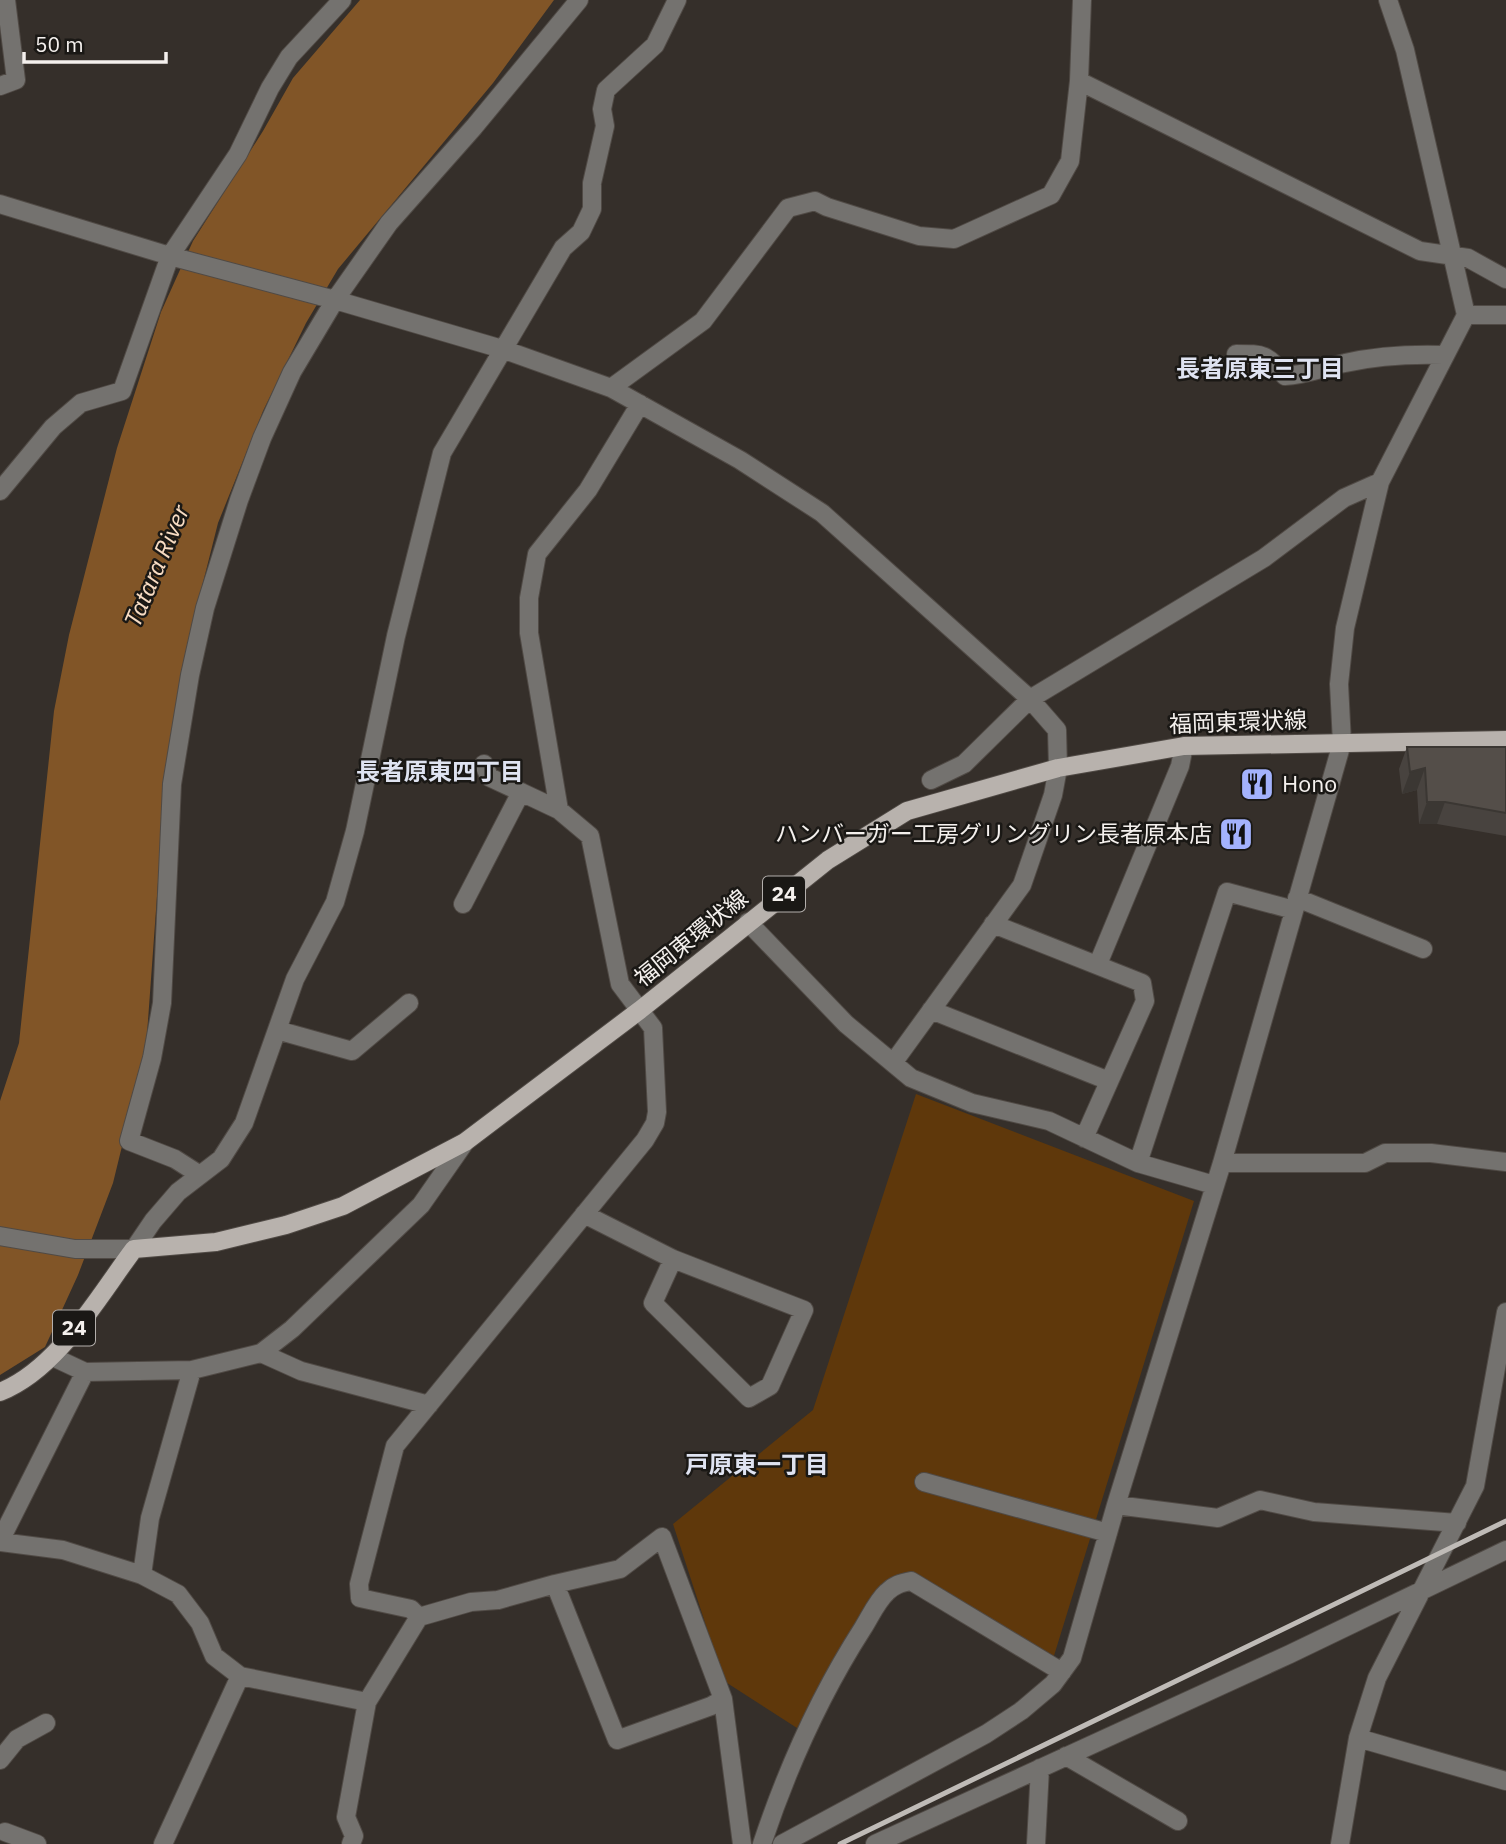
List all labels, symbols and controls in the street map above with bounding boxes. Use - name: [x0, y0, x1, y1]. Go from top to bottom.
- scale bar: [24, 21, 166, 65]
- text: 50 m: [35, 30, 84, 58]
- district label: 長者原東三丁目: [1176, 352, 1344, 384]
- water label: Tatara River: [116, 499, 197, 631]
- street label: 福岡東環状線: [1168, 704, 1307, 738]
- district label: 長者原東四丁目: [356, 755, 524, 787]
- restaurant icon: Hono: [1238, 765, 1276, 803]
- place label: Hono: [1282, 768, 1337, 798]
- restaurant icon: ハンバーガー工房グリングリン長者原本店: [1217, 815, 1255, 853]
- place label: ハンバーガー工房グリングリン長者原本店: [775, 818, 1212, 848]
- road number: 24: [763, 876, 805, 912]
- street label: 福岡東環状線: [627, 882, 753, 992]
- road number: 24: [53, 1310, 95, 1346]
- district label: 戸原東一丁目: [685, 1448, 829, 1480]

